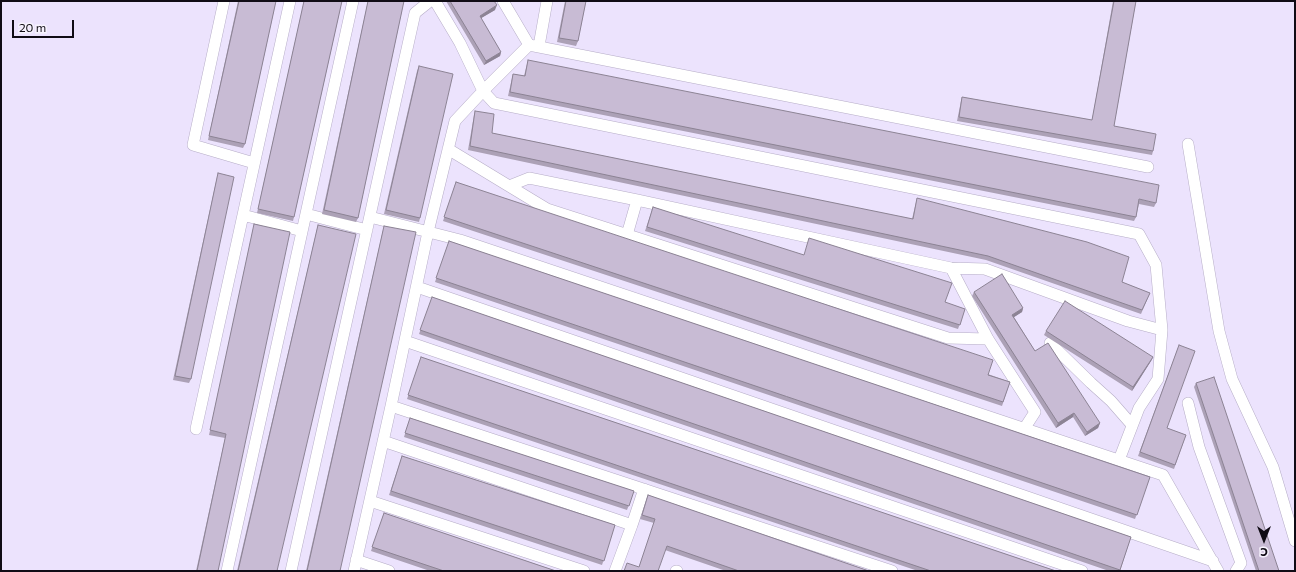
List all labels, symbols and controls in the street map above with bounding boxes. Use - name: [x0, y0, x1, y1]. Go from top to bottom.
- scale bar: [14, 12, 76, 38]
- text: 20 m: [19, 20, 46, 34]
- north arrow: [1244, 520, 1284, 560]
- text: С: [1260, 546, 1268, 559]

